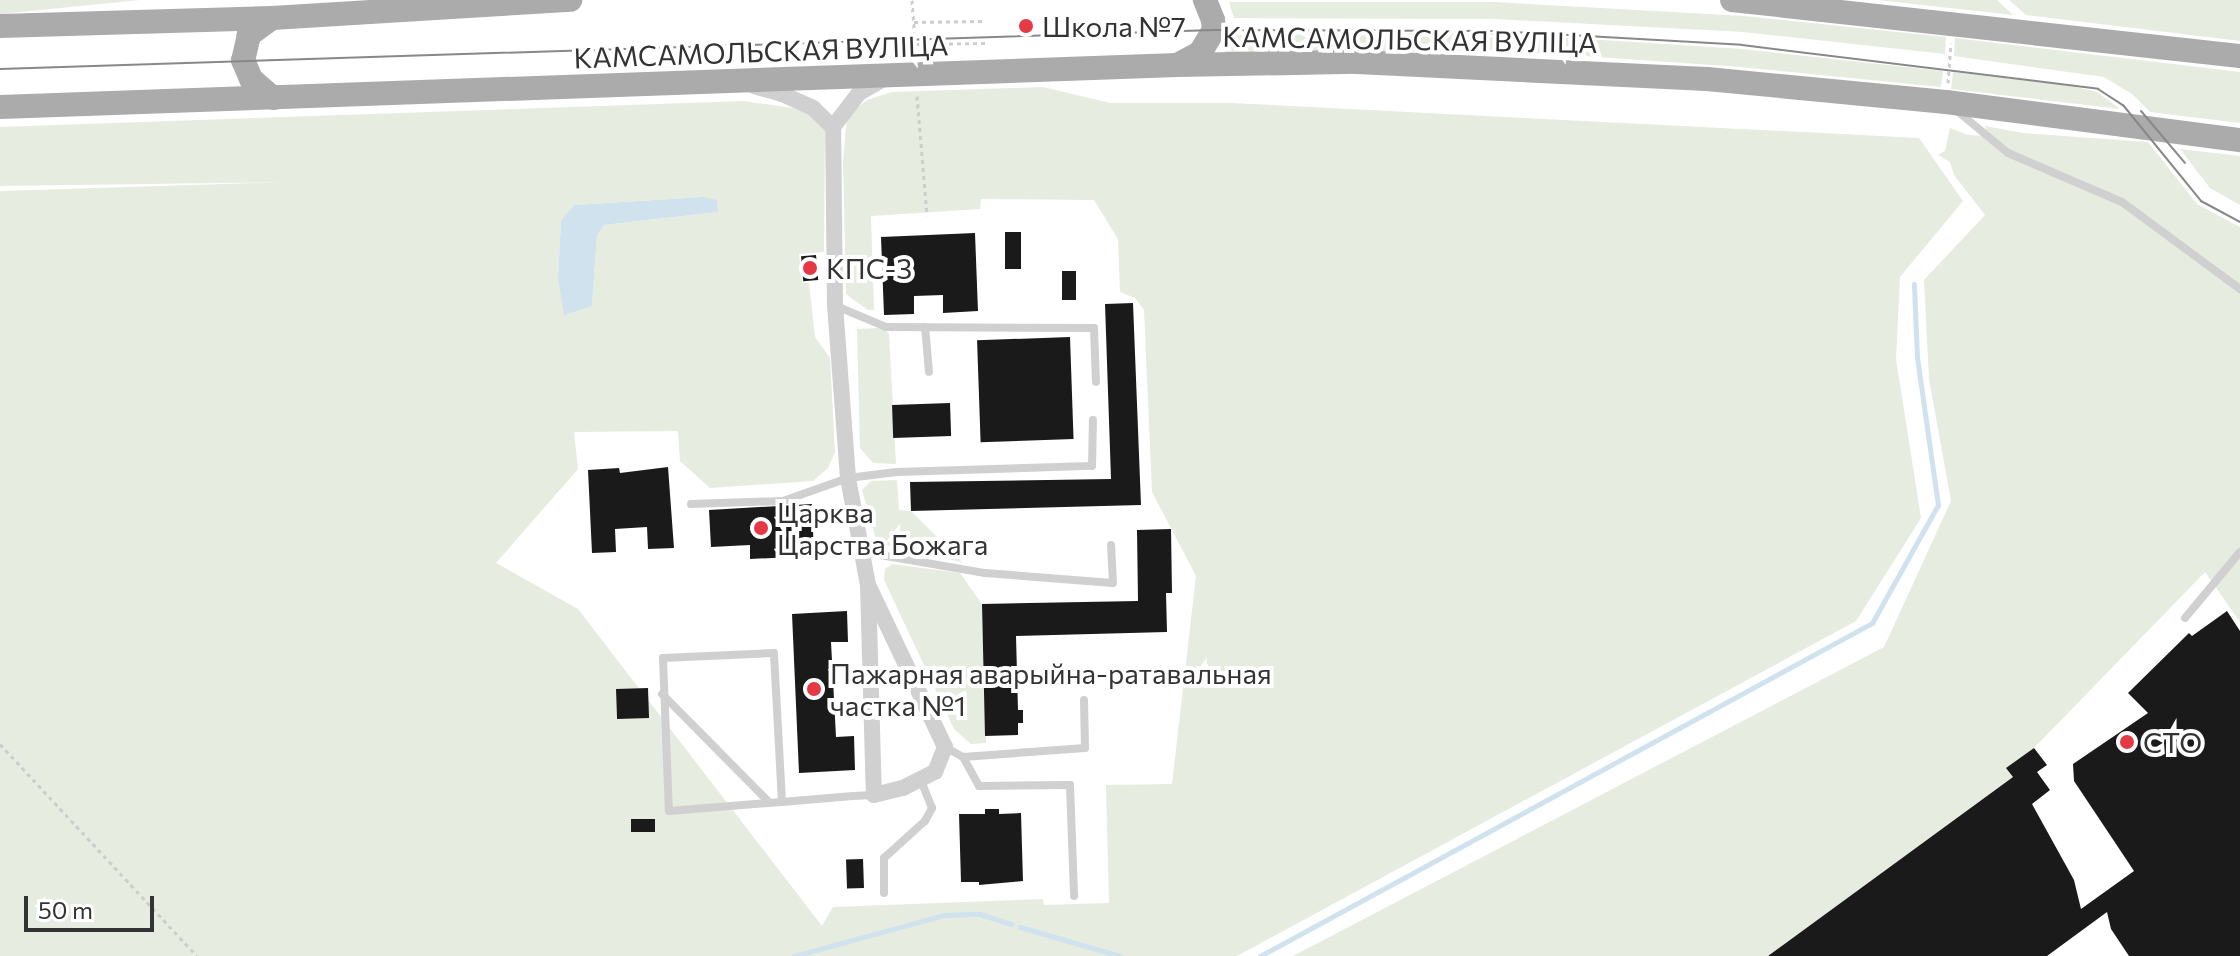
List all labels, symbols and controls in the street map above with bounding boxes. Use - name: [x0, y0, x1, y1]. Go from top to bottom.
- place label: Школа №7: [1042, 9, 1186, 43]
- marker: Школа №7: [1017, 17, 1035, 35]
- street label: КАМСАМОЛЬСКАЯ ВУЛІЦА: [1222, 19, 1598, 59]
- street label: КАМСАМОЛЬСКАЯ ВУЛІЦА: [573, 28, 949, 74]
- place label: КПС-3: [826, 251, 912, 285]
- marker: КПС-3: [801, 259, 819, 277]
- place label: Царква Царства Божага: [777, 495, 988, 561]
- marker: Царква Царства Божага: [752, 519, 770, 537]
- place label: Пажарная аварыйна-ратавальная частка №1: [830, 656, 1272, 722]
- marker: Пажарная аварыйна-ратавальная частка №1: [805, 680, 823, 698]
- place label: СТО: [2143, 725, 2202, 759]
- marker: СТО: [2118, 733, 2136, 751]
- scale bar: [28, 880, 158, 930]
- text: 50 m: [38, 895, 93, 924]

